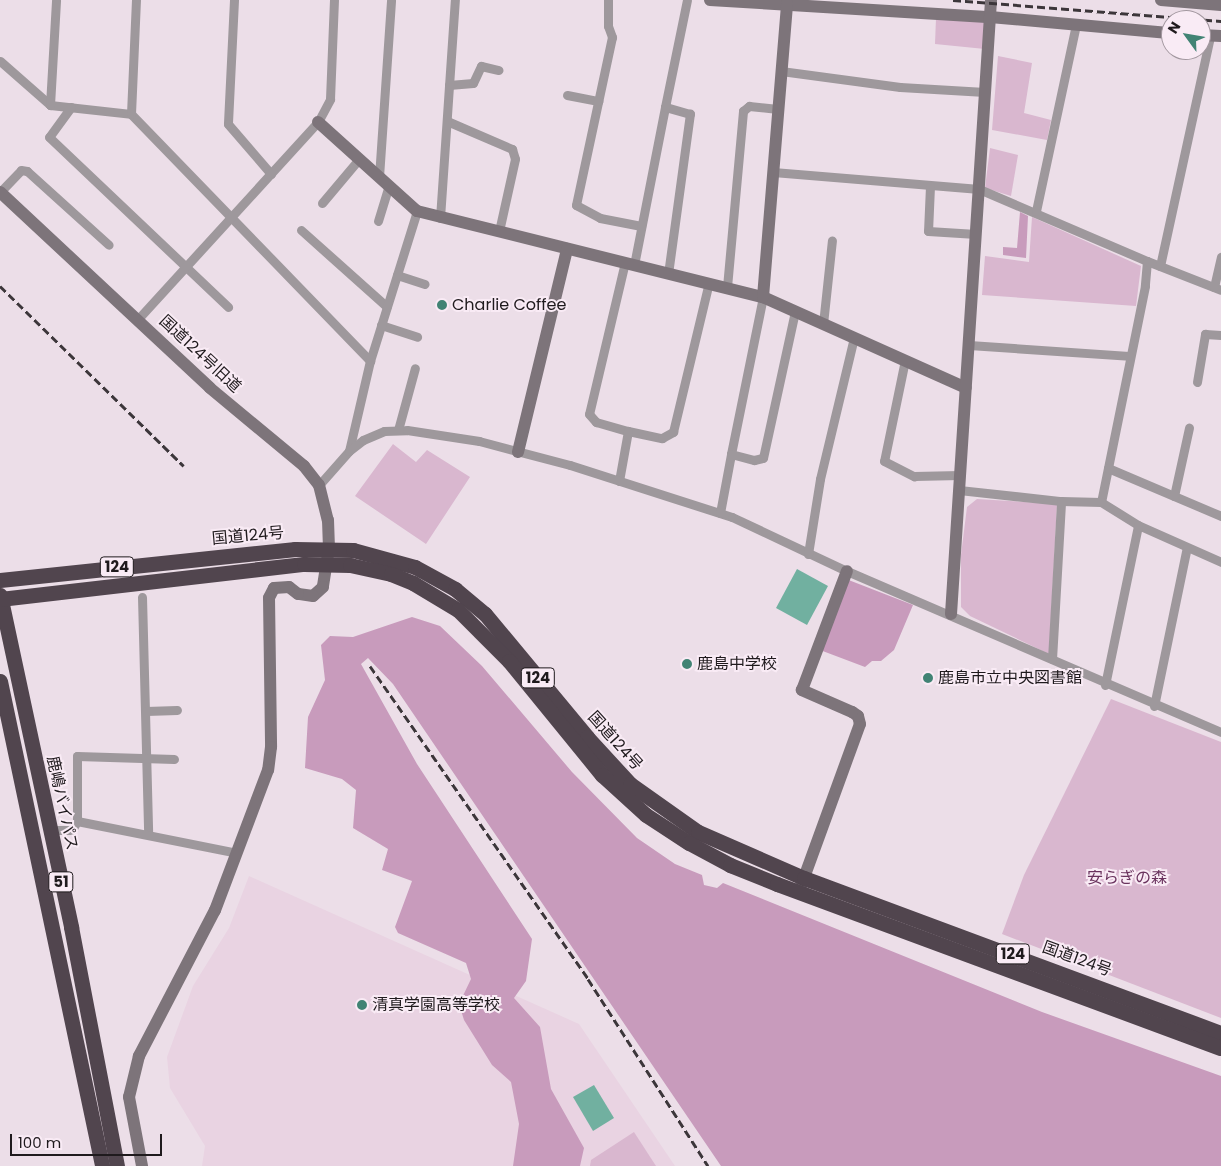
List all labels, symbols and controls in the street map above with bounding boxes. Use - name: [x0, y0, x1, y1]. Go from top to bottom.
- north arrow: [1161, 10, 1211, 60]
- text: N: [1163, 18, 1185, 37]
- place label: Charlie Coffee: [452, 295, 566, 315]
- marker: Charlie Coffee: [436, 299, 448, 311]
- street label: 国道124号旧道: [155, 311, 245, 397]
- street label: 国道124号: [211, 523, 285, 549]
- road number: 124: [100, 554, 134, 580]
- place label: 鹿島中学校: [697, 654, 777, 674]
- marker: 鹿島中学校: [681, 658, 693, 670]
- road number: 124: [520, 666, 556, 690]
- place label: 鹿島市立中央図書館: [938, 668, 1082, 688]
- marker: 鹿島市立中央図書館: [922, 672, 934, 684]
- street label: 国道124号: [584, 708, 646, 774]
- street label: 鹿嶋バイパス: [43, 754, 81, 852]
- park label: 安らぎの森: [1087, 868, 1167, 888]
- road number: 51: [47, 870, 75, 894]
- street label: 国道124号: [1040, 938, 1114, 980]
- road number: 124: [996, 942, 1030, 966]
- place label: 清真学園高等学校: [372, 995, 500, 1015]
- marker: 清真学園高等学校: [356, 999, 368, 1011]
- scale bar: [12, 1124, 165, 1156]
- text: 100 m: [18, 1132, 61, 1153]

